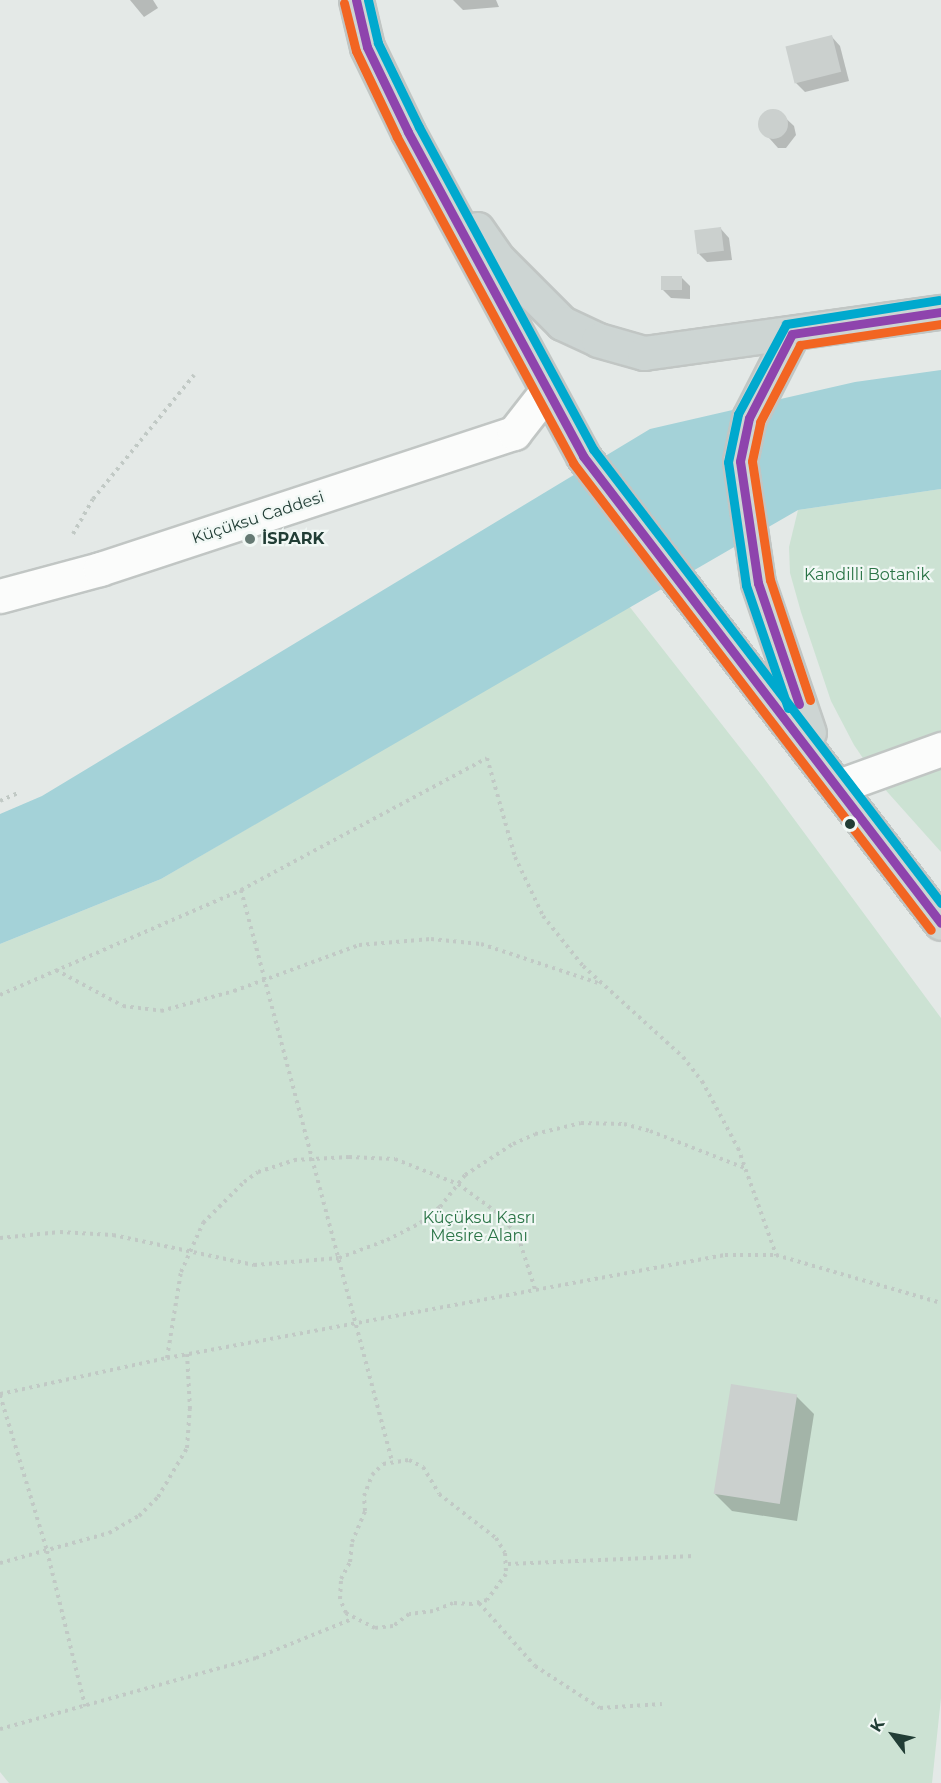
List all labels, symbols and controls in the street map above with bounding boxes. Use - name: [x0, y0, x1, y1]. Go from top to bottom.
- street label: Küçüksu Caddesi: [190, 488, 326, 548]
- place label: İSPARK: [262, 529, 324, 549]
- marker: İSPARK: [243, 532, 257, 546]
- park label: Kandilli Botanik: [804, 565, 930, 585]
- unlabelled marker: [844, 818, 856, 830]
- park label: Küçüksu Kasrı Mesire Alanı: [423, 1208, 535, 1246]
- north arrow: [863, 1705, 923, 1765]
- text: K: [866, 1715, 889, 1735]

